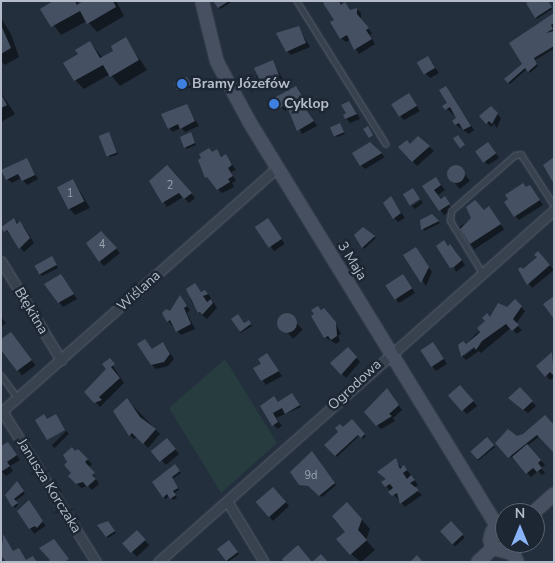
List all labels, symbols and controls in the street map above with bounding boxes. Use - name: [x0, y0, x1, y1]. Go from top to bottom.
- place label: Bramy Józefów: [192, 76, 290, 92]
- marker: Bramy Józefów: [176, 78, 188, 90]
- place label: Cyklop: [284, 96, 329, 112]
- marker: Cyklop: [268, 98, 280, 110]
- house number: 2: [167, 179, 173, 193]
- house number: 1: [67, 187, 73, 201]
- house number: 4: [99, 238, 105, 252]
- street label: 3 Maja: [334, 239, 370, 283]
- street label: Wiślana: [114, 267, 164, 315]
- street label: Błękitna: [11, 285, 51, 337]
- street label: Ogrodowa: [325, 356, 385, 414]
- street label: Janusza Korczaka: [13, 436, 85, 536]
- house number: 9d: [304, 469, 318, 483]
- north arrow: [495, 503, 545, 553]
- text: N: [515, 504, 525, 523]

